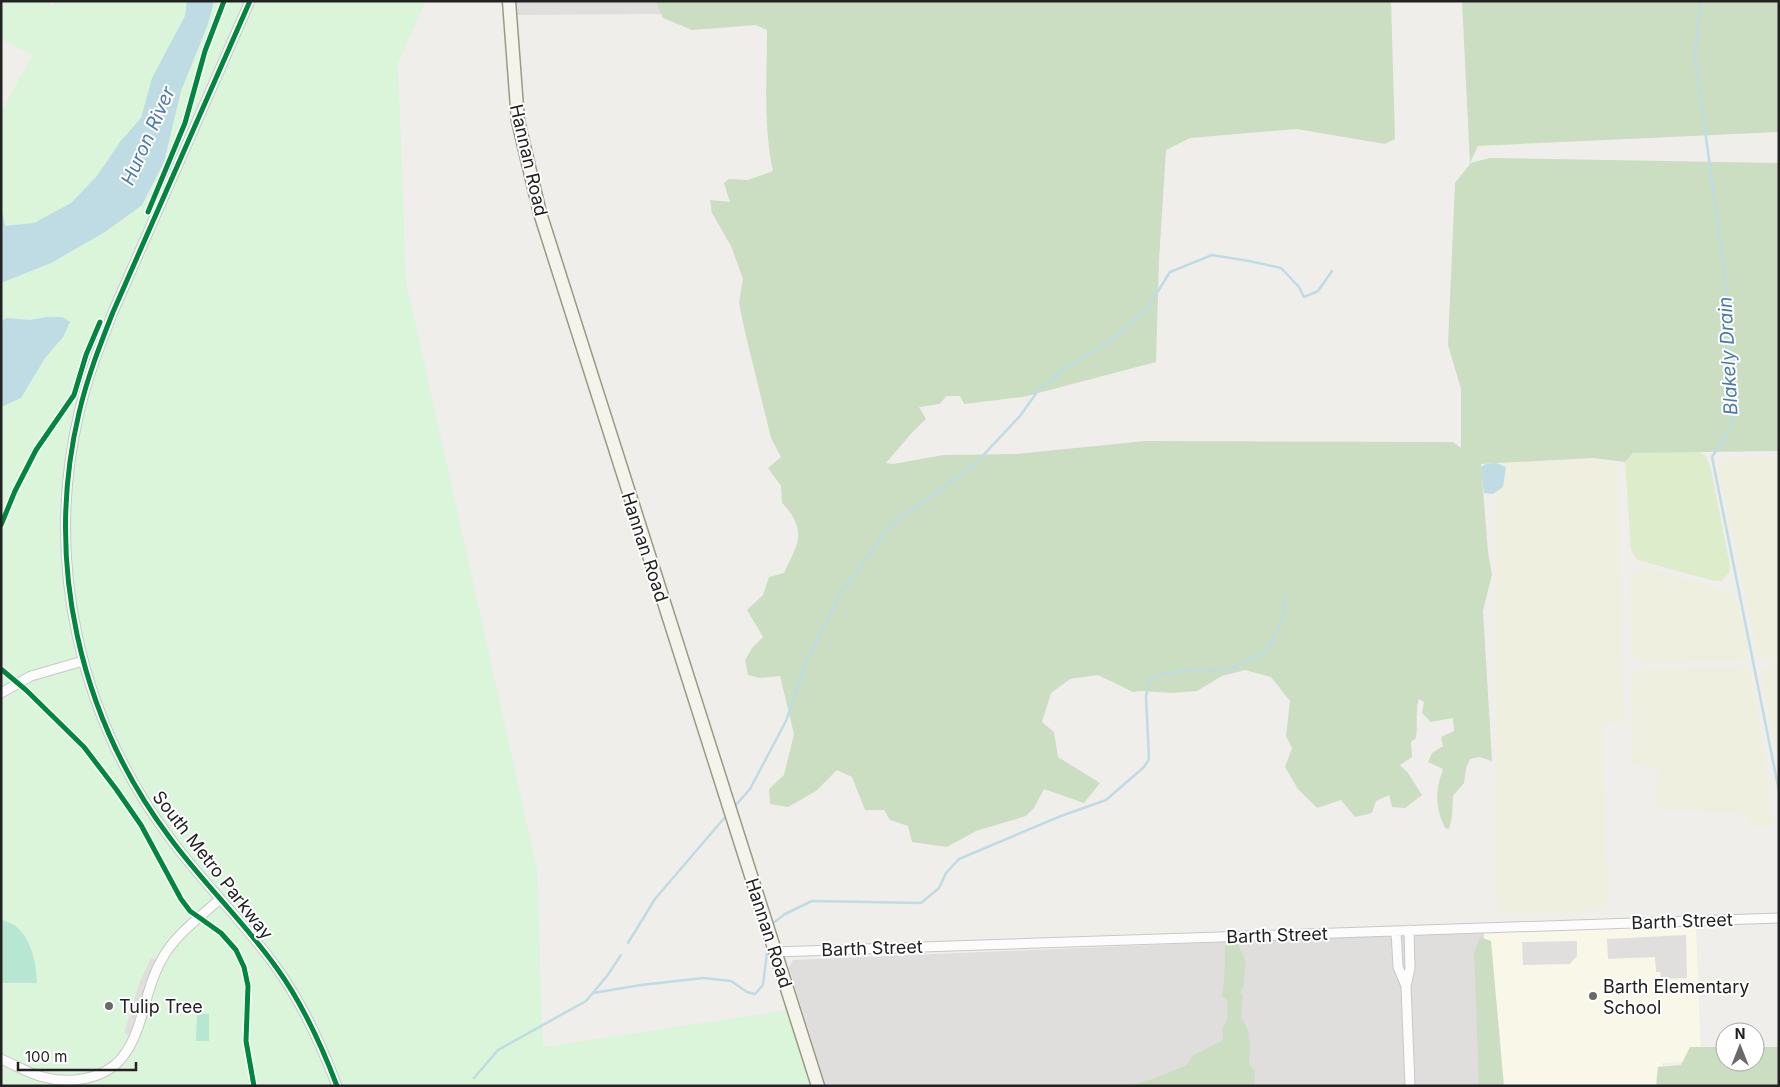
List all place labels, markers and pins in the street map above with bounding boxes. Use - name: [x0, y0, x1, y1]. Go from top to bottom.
- place label: Barth Elementary School: [1603, 976, 1749, 1018]
- marker: Barth Elementary School: [1587, 990, 1599, 1002]
- place label: Tulip Tree: [119, 996, 203, 1017]
- marker: Tulip Tree: [103, 1000, 115, 1012]

